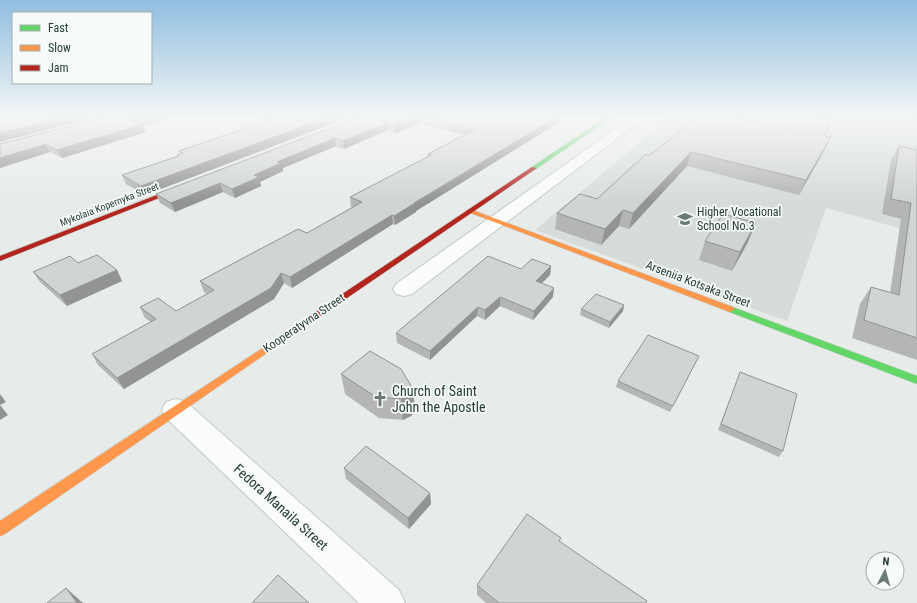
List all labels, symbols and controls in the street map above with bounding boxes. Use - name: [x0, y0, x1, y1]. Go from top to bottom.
- legend: [12, 12, 152, 84]
- text: Fast: [48, 21, 69, 35]
- text: Slow: [48, 41, 71, 55]
- text: Jam: [48, 61, 69, 75]
- street label: Mykolaia Kopernyka Street: [58, 181, 160, 228]
- place label: Higher Vocational School No.3: [697, 205, 781, 233]
- school or university icon: Higher Vocational School No.3: [676, 210, 694, 228]
- street label: Arseniia Kotsaka Street: [644, 258, 753, 311]
- street label: Kooperatyvna Street: [261, 290, 348, 355]
- place label: Church of Saint John the Apostle: [392, 383, 486, 415]
- church icon: Church of Saint John the Apostle: [371, 390, 389, 408]
- street label: Fedora Manaila Street: [231, 461, 331, 553]
- north arrow: [865, 551, 905, 591]
- text: N: [882, 555, 890, 568]

